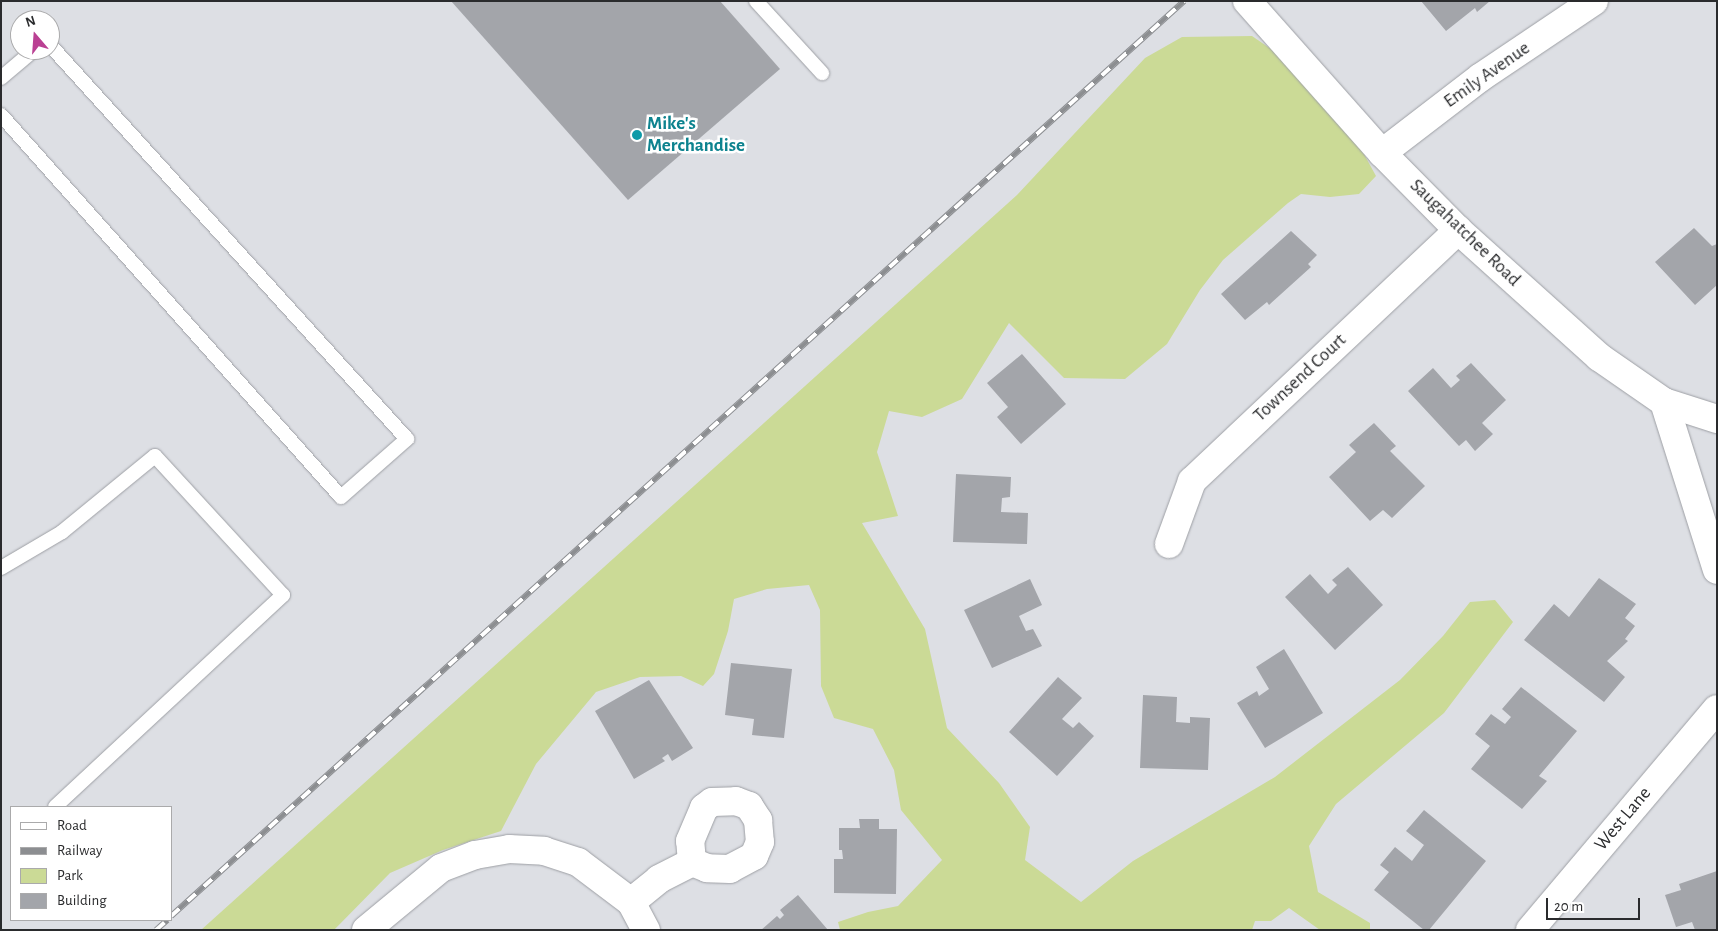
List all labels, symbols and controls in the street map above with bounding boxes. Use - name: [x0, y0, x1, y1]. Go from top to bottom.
- north arrow: [10, 10, 60, 60]
- text: N: [24, 14, 37, 30]
- street label: Emily Avenue: [1439, 37, 1535, 113]
- place label: Mike's Merchandise: [647, 113, 745, 157]
- marker: Mike's Merchandise: [631, 129, 643, 141]
- street label: Saugahatchee Road: [1405, 174, 1525, 292]
- street label: Townsend Court: [1249, 329, 1351, 427]
- street label: West Lane: [1590, 782, 1656, 856]
- legend: [10, 806, 172, 921]
- text: Road: [57, 818, 87, 833]
- text: Railway: [57, 843, 102, 858]
- text: Park: [57, 868, 83, 883]
- scale bar: [1548, 888, 1642, 920]
- text: Building: [57, 893, 107, 908]
- text: 20 m: [1554, 899, 1583, 914]

